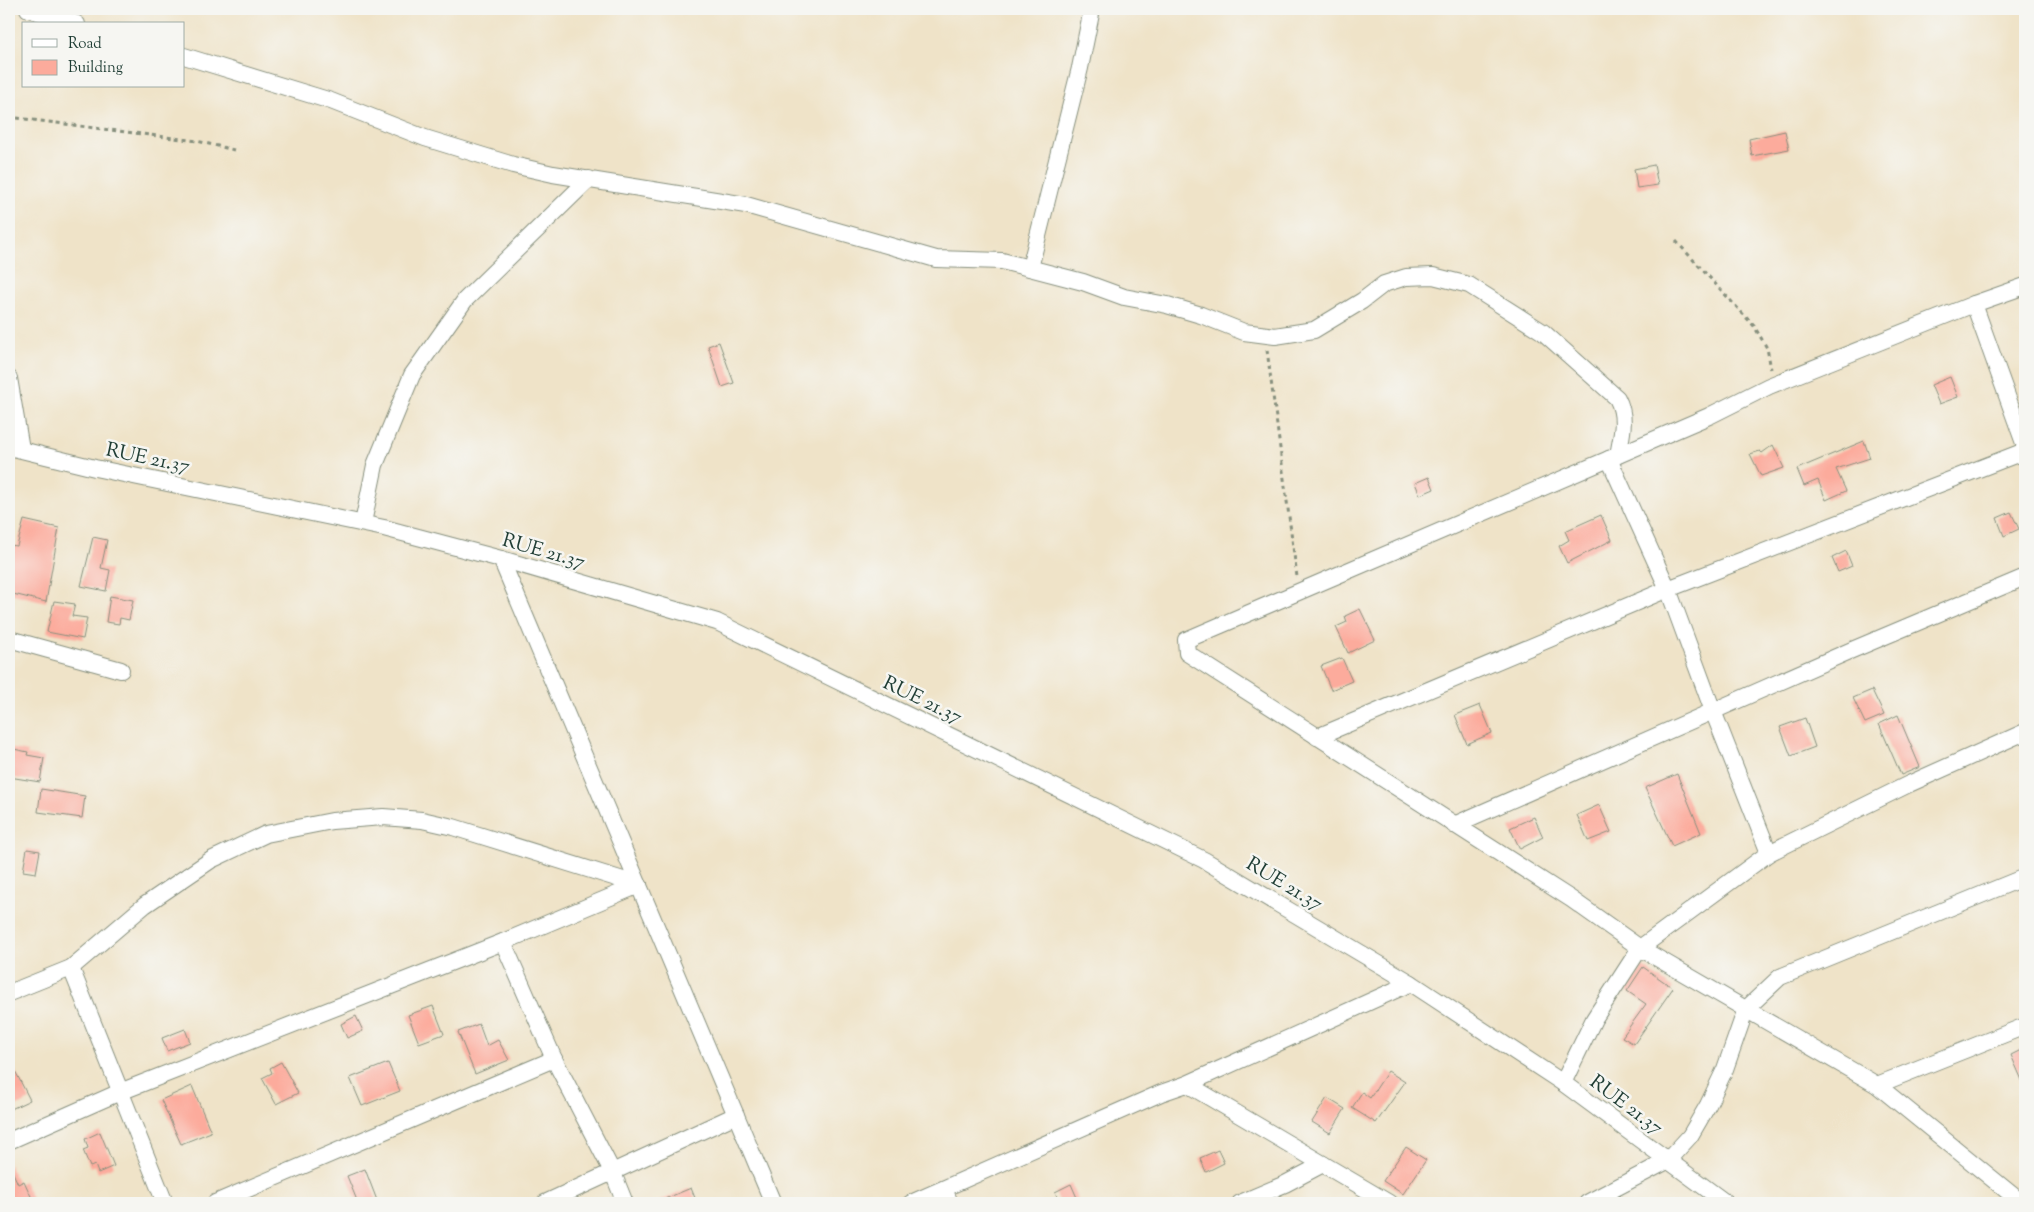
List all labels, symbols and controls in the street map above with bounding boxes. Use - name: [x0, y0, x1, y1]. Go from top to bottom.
- legend: [22, 22, 185, 88]
- text: Road: [68, 34, 102, 55]
- text: Building: [68, 58, 123, 79]
- street label: RUE 21.37: [103, 436, 192, 482]
- street label: RUE 21.37: [498, 527, 588, 578]
- street label: RUE 21.37: [877, 670, 967, 733]
- street label: RUE 21.37: [1240, 851, 1328, 919]
- street label: RUE 21.37: [1583, 1069, 1668, 1143]

